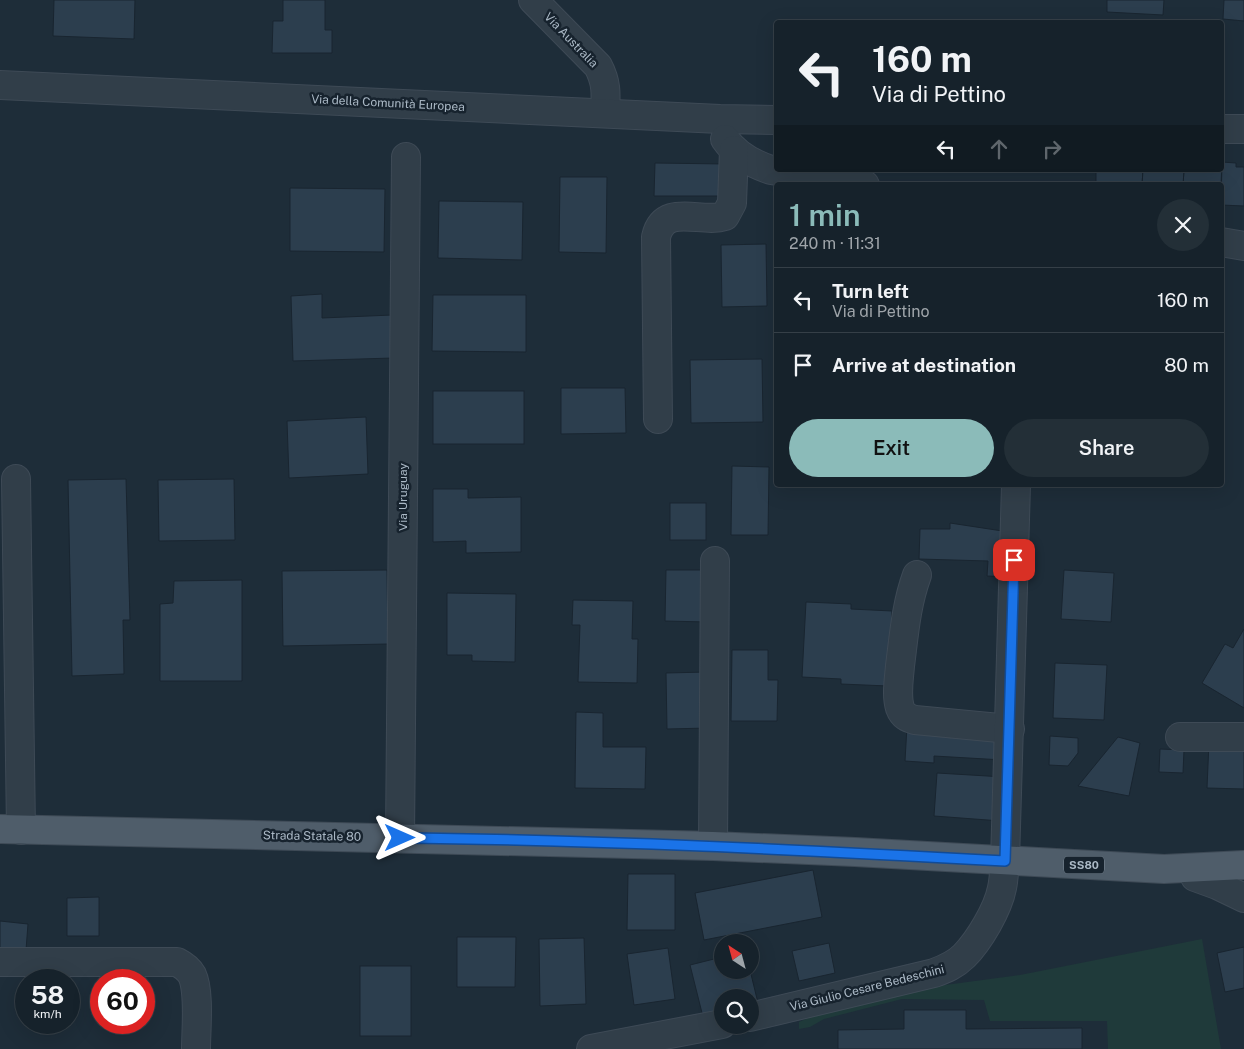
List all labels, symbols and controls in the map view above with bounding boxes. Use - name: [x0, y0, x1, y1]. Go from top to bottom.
- street label: Via Australia: [541, 10, 601, 70]
- text: 160 m: [872, 39, 972, 80]
- icon: left: [789, 40, 854, 105]
- text: Via di Pettino: [872, 81, 1006, 107]
- street label: Via della Comunità Europea: [311, 92, 465, 114]
- icon: left: [932, 135, 960, 163]
- icon: ahead: [985, 135, 1013, 163]
- icon: right: [1038, 135, 1066, 163]
- text: 1 min: [789, 197, 860, 233]
- button: close: [1157, 199, 1209, 251]
- text: 240 m · 11:31: [789, 234, 881, 253]
- text: Turn left: [832, 280, 909, 302]
- icon: left: [789, 286, 817, 314]
- text: 160 m: [1157, 289, 1209, 311]
- text: Via di Pettino: [832, 302, 929, 321]
- icon: arrive: [789, 351, 817, 379]
- text: Arrive at destination: [832, 354, 1016, 376]
- text: 80 m: [1164, 354, 1209, 376]
- button: Exit: [789, 419, 994, 477]
- button: Share: [1004, 419, 1209, 477]
- street label: Via Uruguay: [396, 463, 410, 531]
- pin: [993, 539, 1035, 581]
- icon: arrive: [1000, 546, 1028, 574]
- position arrow: [373, 811, 425, 863]
- street label: Strada Statale 80: [263, 828, 361, 844]
- road number: SS80: [1064, 856, 1104, 874]
- north arrow: [714, 934, 759, 979]
- map controls: [714, 934, 759, 1034]
- street label: Via Giulio Cesare Bedeschini: [788, 962, 946, 1014]
- speed limit sign: 60: [90, 969, 155, 1034]
- text: 58: [31, 980, 64, 1010]
- button: search: [714, 989, 759, 1034]
- text: km/h: [33, 1007, 62, 1021]

